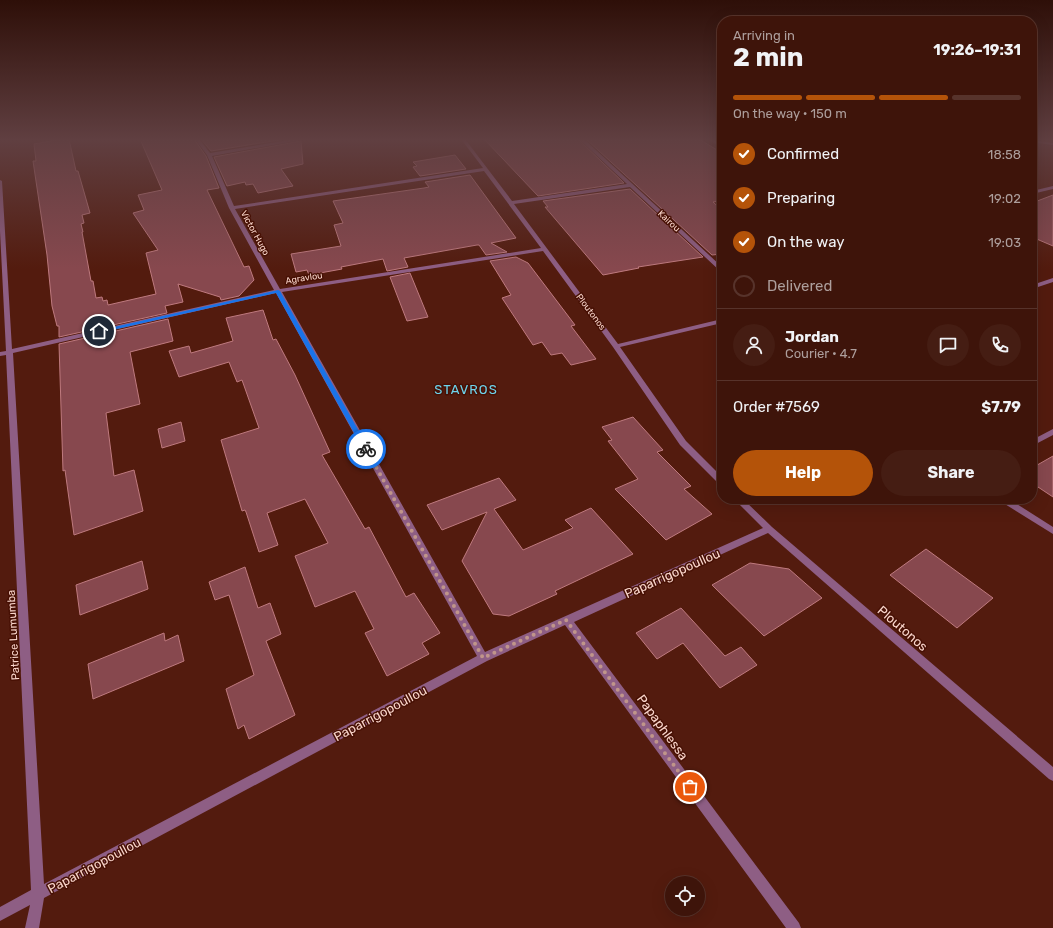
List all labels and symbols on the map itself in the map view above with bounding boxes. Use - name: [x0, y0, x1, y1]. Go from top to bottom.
- street label: Kairou: [656, 208, 682, 234]
- street label: Victor Hugo: [239, 209, 271, 257]
- street label: Agravlou: [285, 270, 323, 286]
- street label: Ploutonos: [574, 292, 608, 332]
- pin: [82, 314, 116, 348]
- district label: STAVROS: [434, 382, 498, 397]
- courier: [346, 429, 386, 469]
- street label: Paparrigopoullou: [622, 546, 723, 602]
- street label: Patrice Lumumba: [5, 589, 22, 680]
- street label: Ploutonos: [875, 603, 931, 654]
- street label: Paparrigopoullou: [331, 683, 430, 745]
- street label: Papaphlessa: [634, 692, 691, 763]
- pin: [673, 770, 707, 804]
- street label: Paparrigopoullou: [45, 835, 144, 897]

